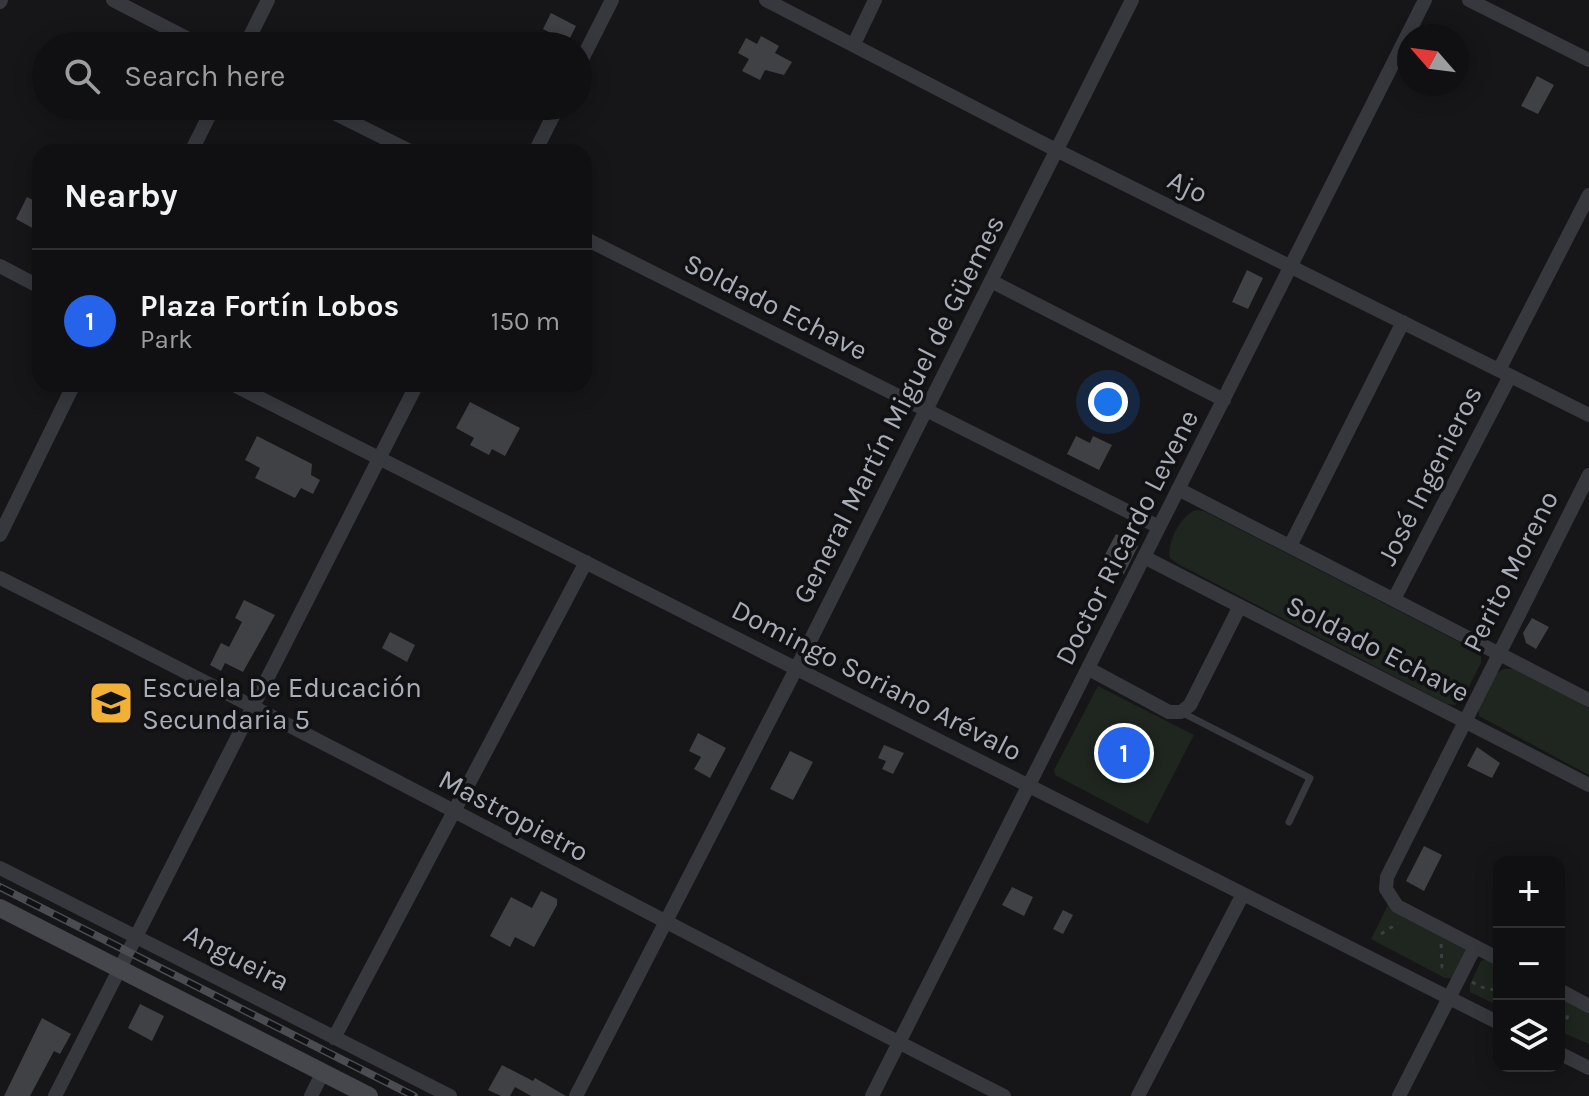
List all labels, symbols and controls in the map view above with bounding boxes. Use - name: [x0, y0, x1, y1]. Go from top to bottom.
- north arrow: [1397, 24, 1469, 96]
- search box: [32, 32, 592, 120]
- icon: search: [60, 54, 104, 98]
- text: Search here: [124, 58, 285, 94]
- street label: Ajo: [1162, 163, 1213, 210]
- text: Nearby: [64, 176, 178, 216]
- street label: General Martín Miguel de Güemes: [786, 210, 1011, 609]
- street label: Soldado Echave: [678, 246, 873, 367]
- text: Plaza Fortín Lobos: [140, 288, 399, 324]
- text: 1: [85, 306, 95, 337]
- text: 150 m: [491, 306, 560, 337]
- text: Park: [140, 324, 193, 355]
- street label: José Ingenieros: [1370, 380, 1489, 570]
- your location: [1088, 382, 1128, 422]
- street label: Doctor Ricardo Levene: [1048, 404, 1205, 670]
- street label: Perito Moreno: [1456, 485, 1565, 657]
- street label: Soldado Echave: [1280, 588, 1475, 709]
- street label: Domingo Soriano Arévalo: [726, 593, 1027, 768]
- place label: Escuela De Educación Secundaria 5: [142, 671, 422, 736]
- school or university icon: Escuela De Educación Secundaria 5: [87, 679, 135, 727]
- pin: 1: [1098, 723, 1150, 783]
- street label: Mastropietro: [433, 762, 594, 869]
- map controls: [1493, 856, 1565, 1072]
- button: +: [1493, 856, 1565, 928]
- street label: Angueira: [178, 917, 295, 998]
- button: −: [1493, 928, 1565, 1000]
- button: layers: [1493, 1000, 1565, 1072]

